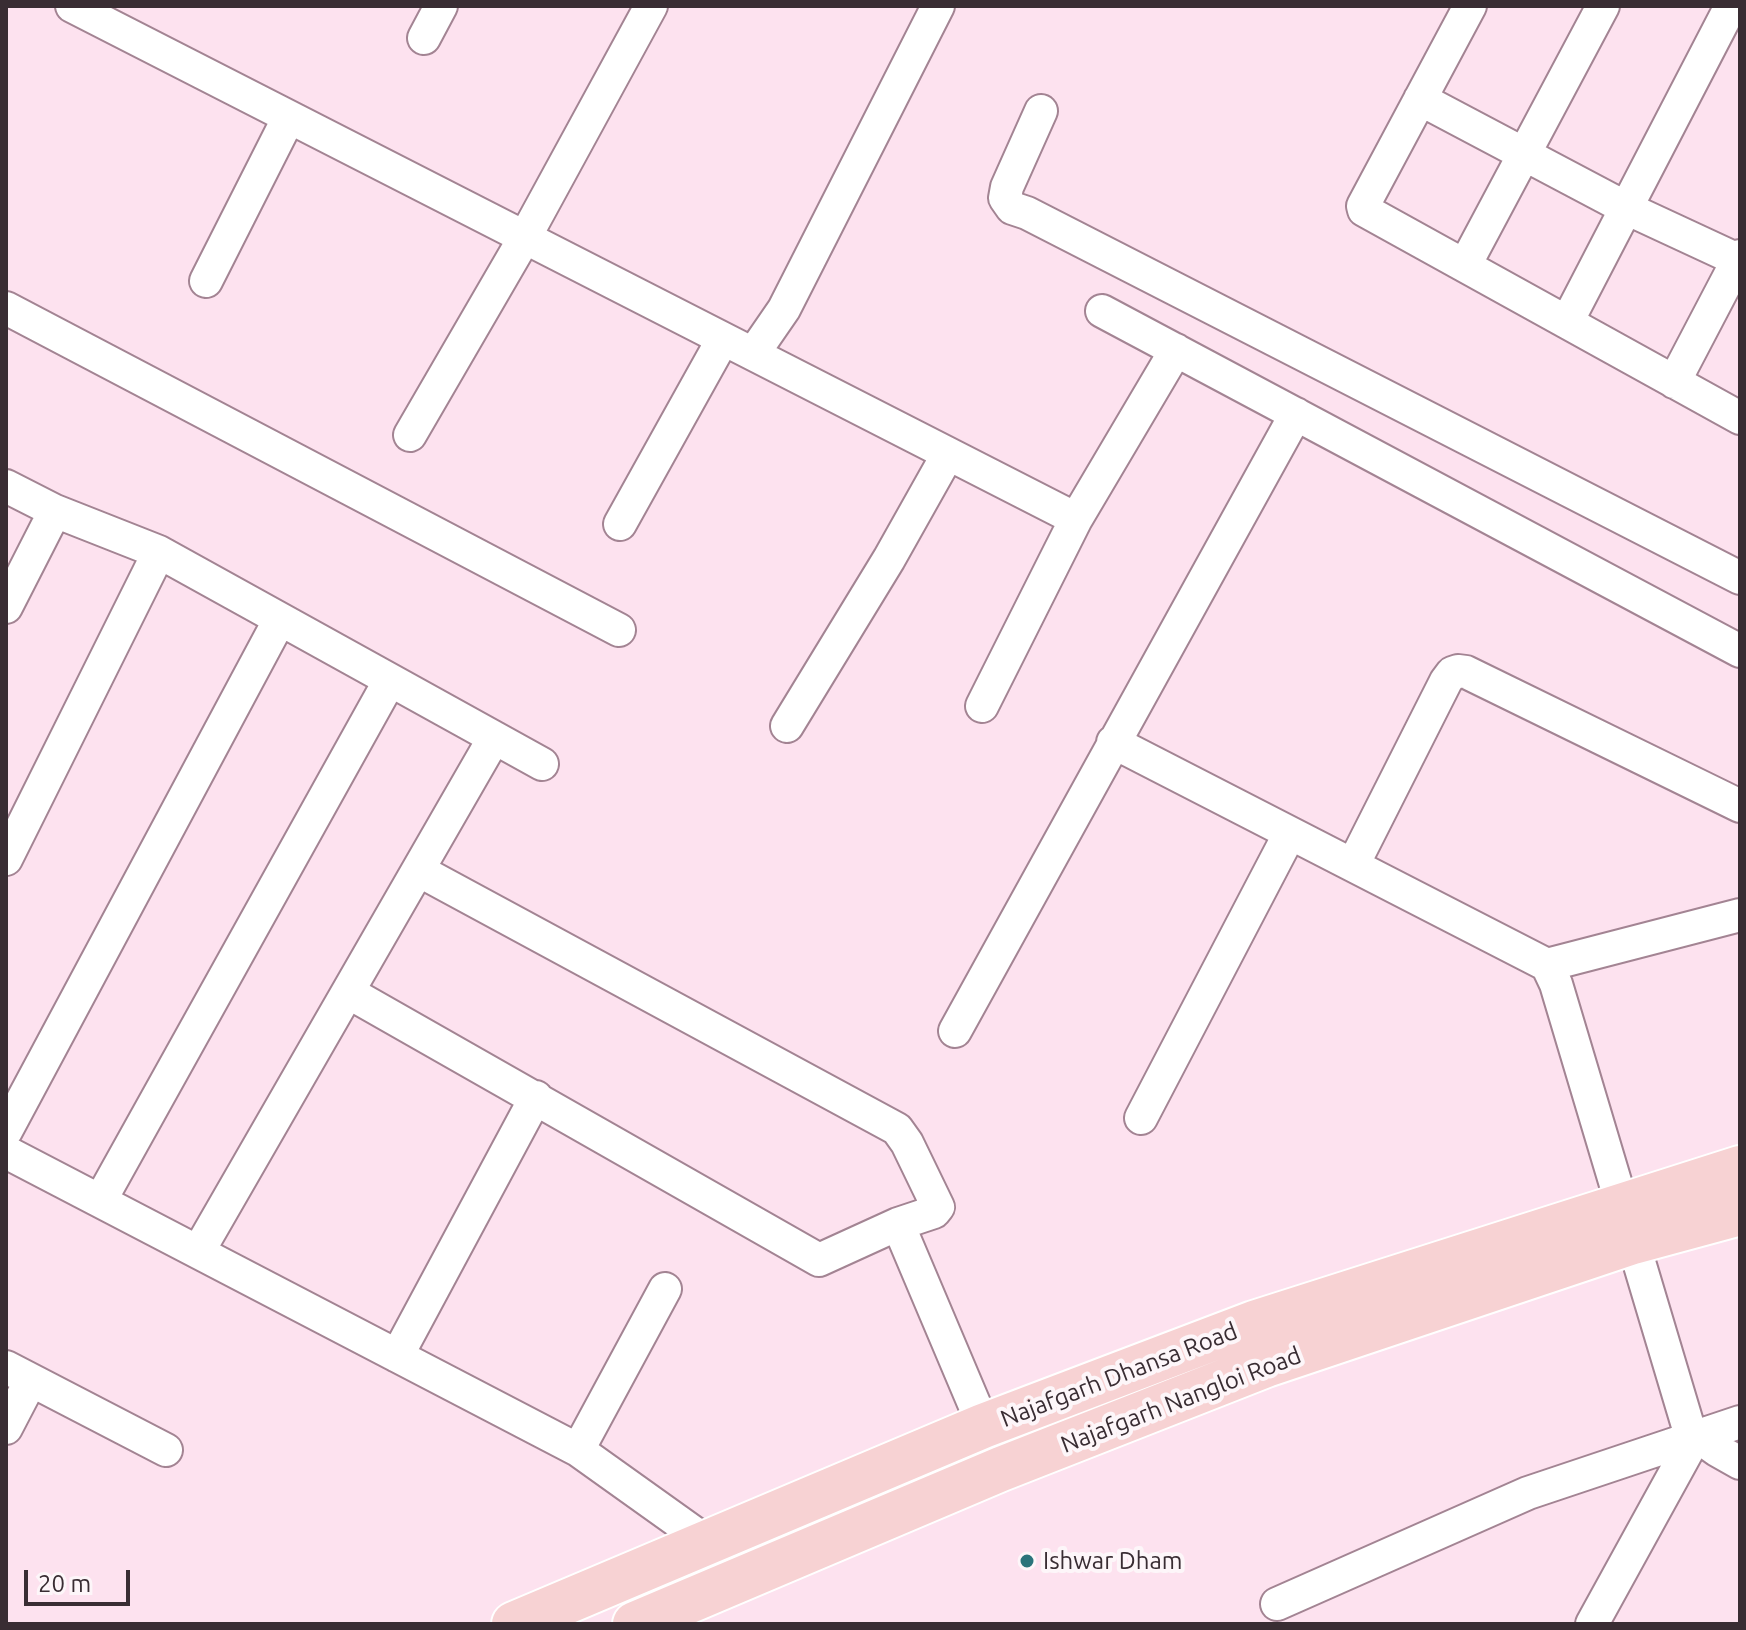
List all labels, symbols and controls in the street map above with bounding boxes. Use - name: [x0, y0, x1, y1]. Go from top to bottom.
- street label: Najafgarh Dhansa Road: [996, 1317, 1242, 1433]
- street label: Najafgarh Nangloi Road: [1057, 1341, 1305, 1459]
- place label: Ishwar Dham: [1043, 1547, 1182, 1575]
- marker: Ishwar Dham: [1018, 1552, 1036, 1570]
- scale bar: [28, 1554, 134, 1604]
- text: 20 m: [38, 1570, 91, 1597]

